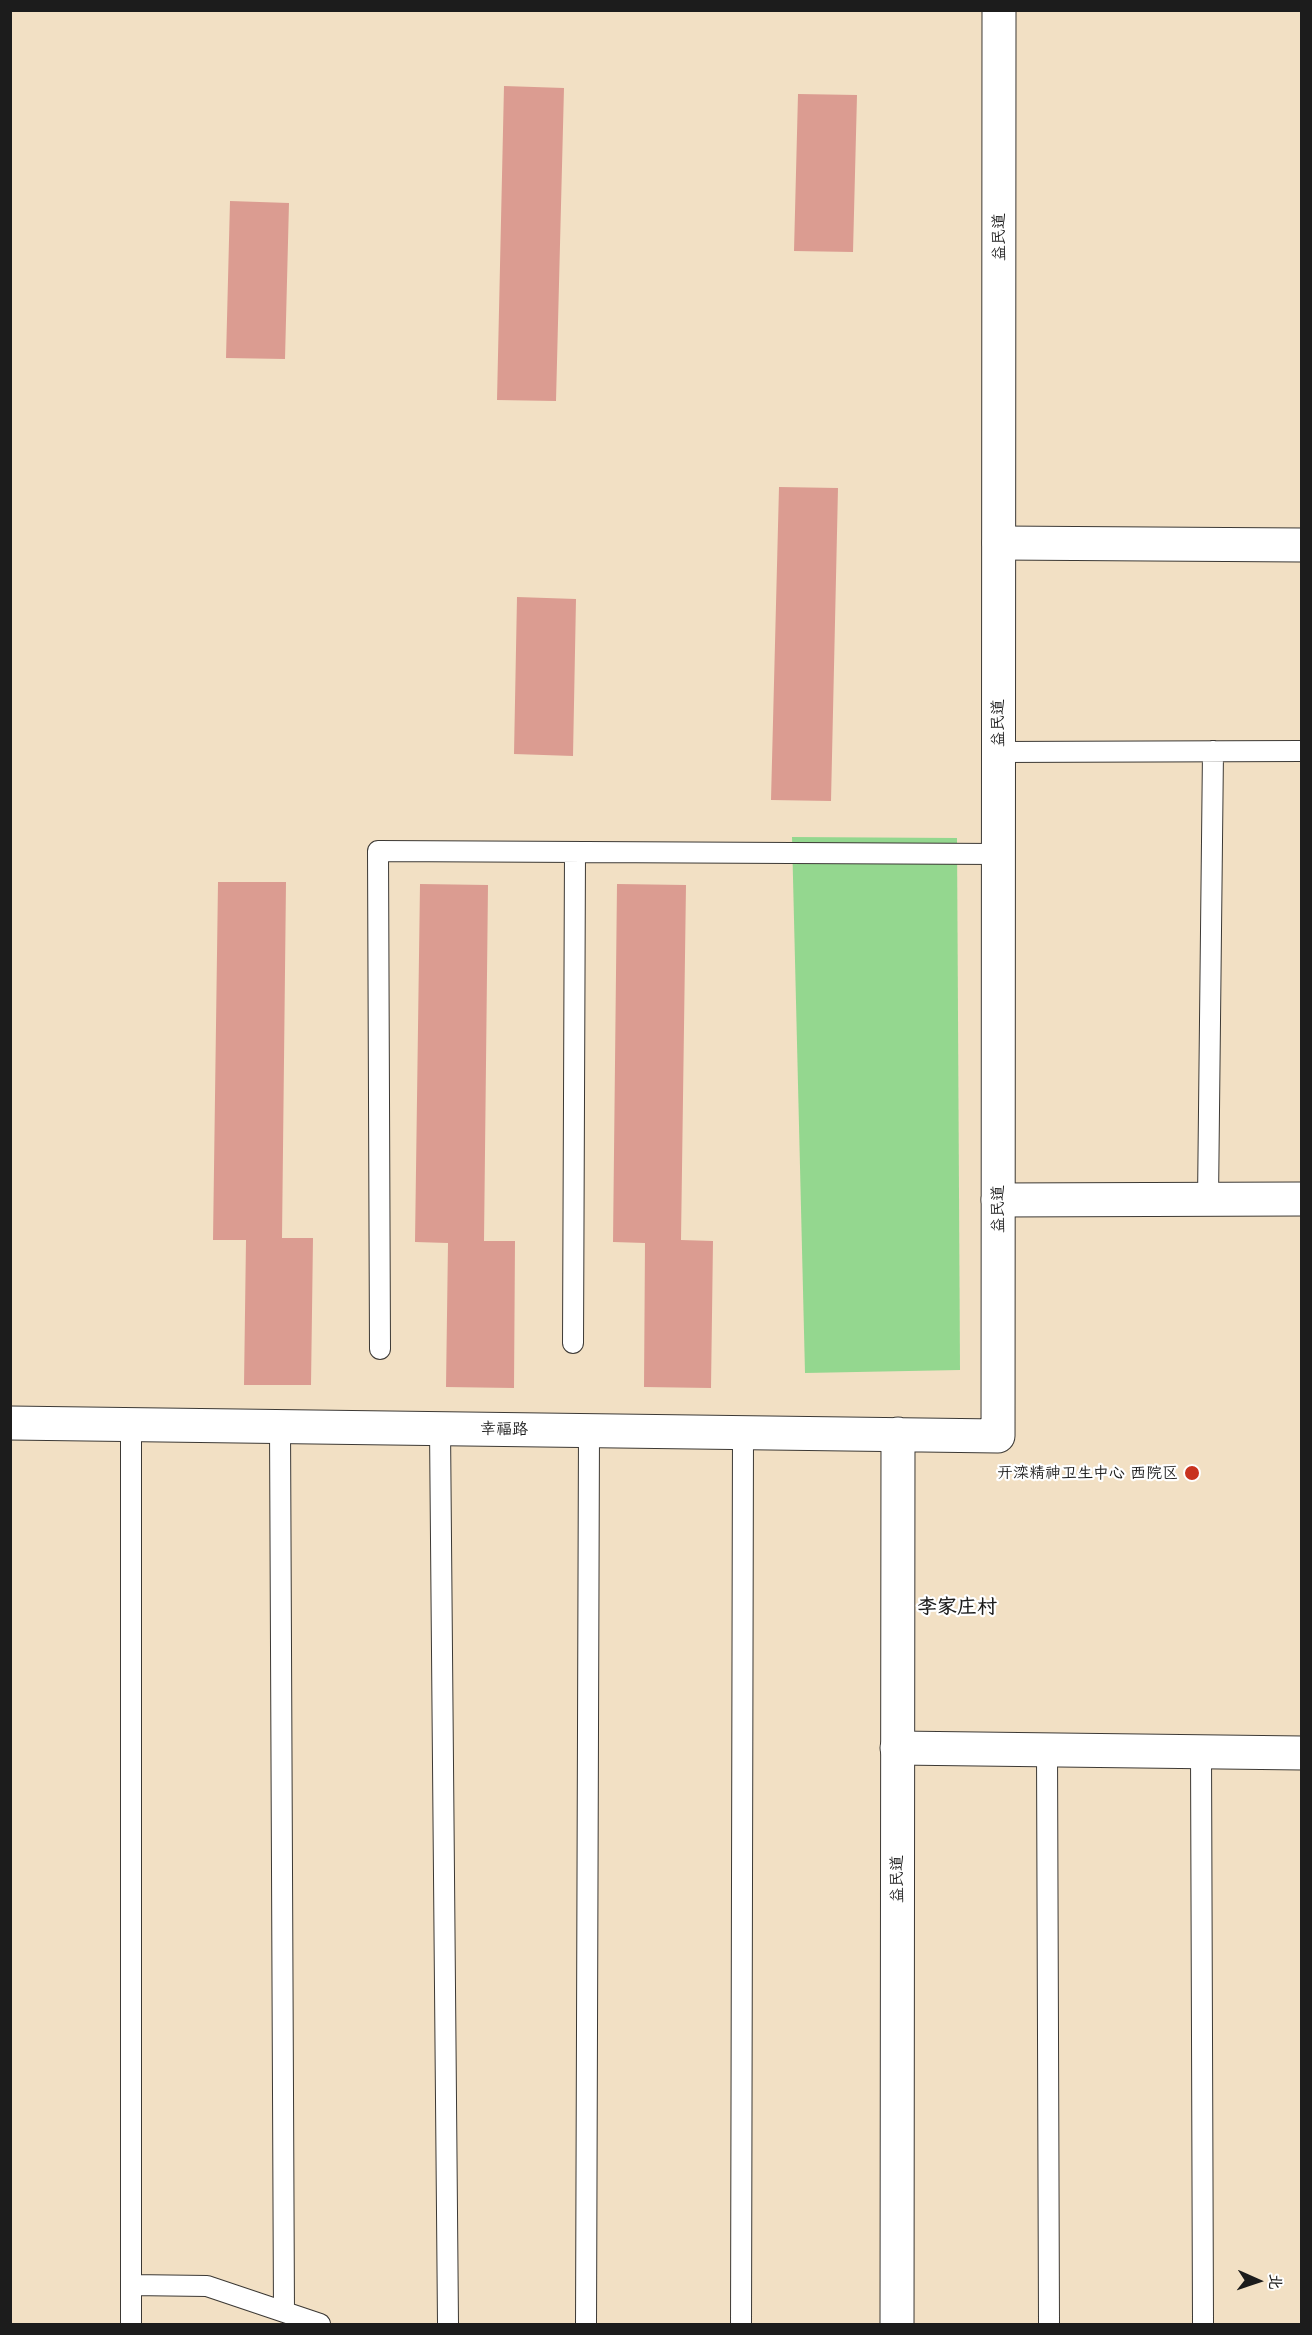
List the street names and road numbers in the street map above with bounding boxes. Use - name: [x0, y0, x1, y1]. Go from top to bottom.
- street label: 益民道: [989, 213, 1009, 261]
- street label: 益民道: [988, 699, 1008, 747]
- street label: 益民道: [988, 1185, 1008, 1233]
- street label: 幸福路: [480, 1419, 528, 1439]
- street label: 益民道: [887, 1855, 907, 1903]

